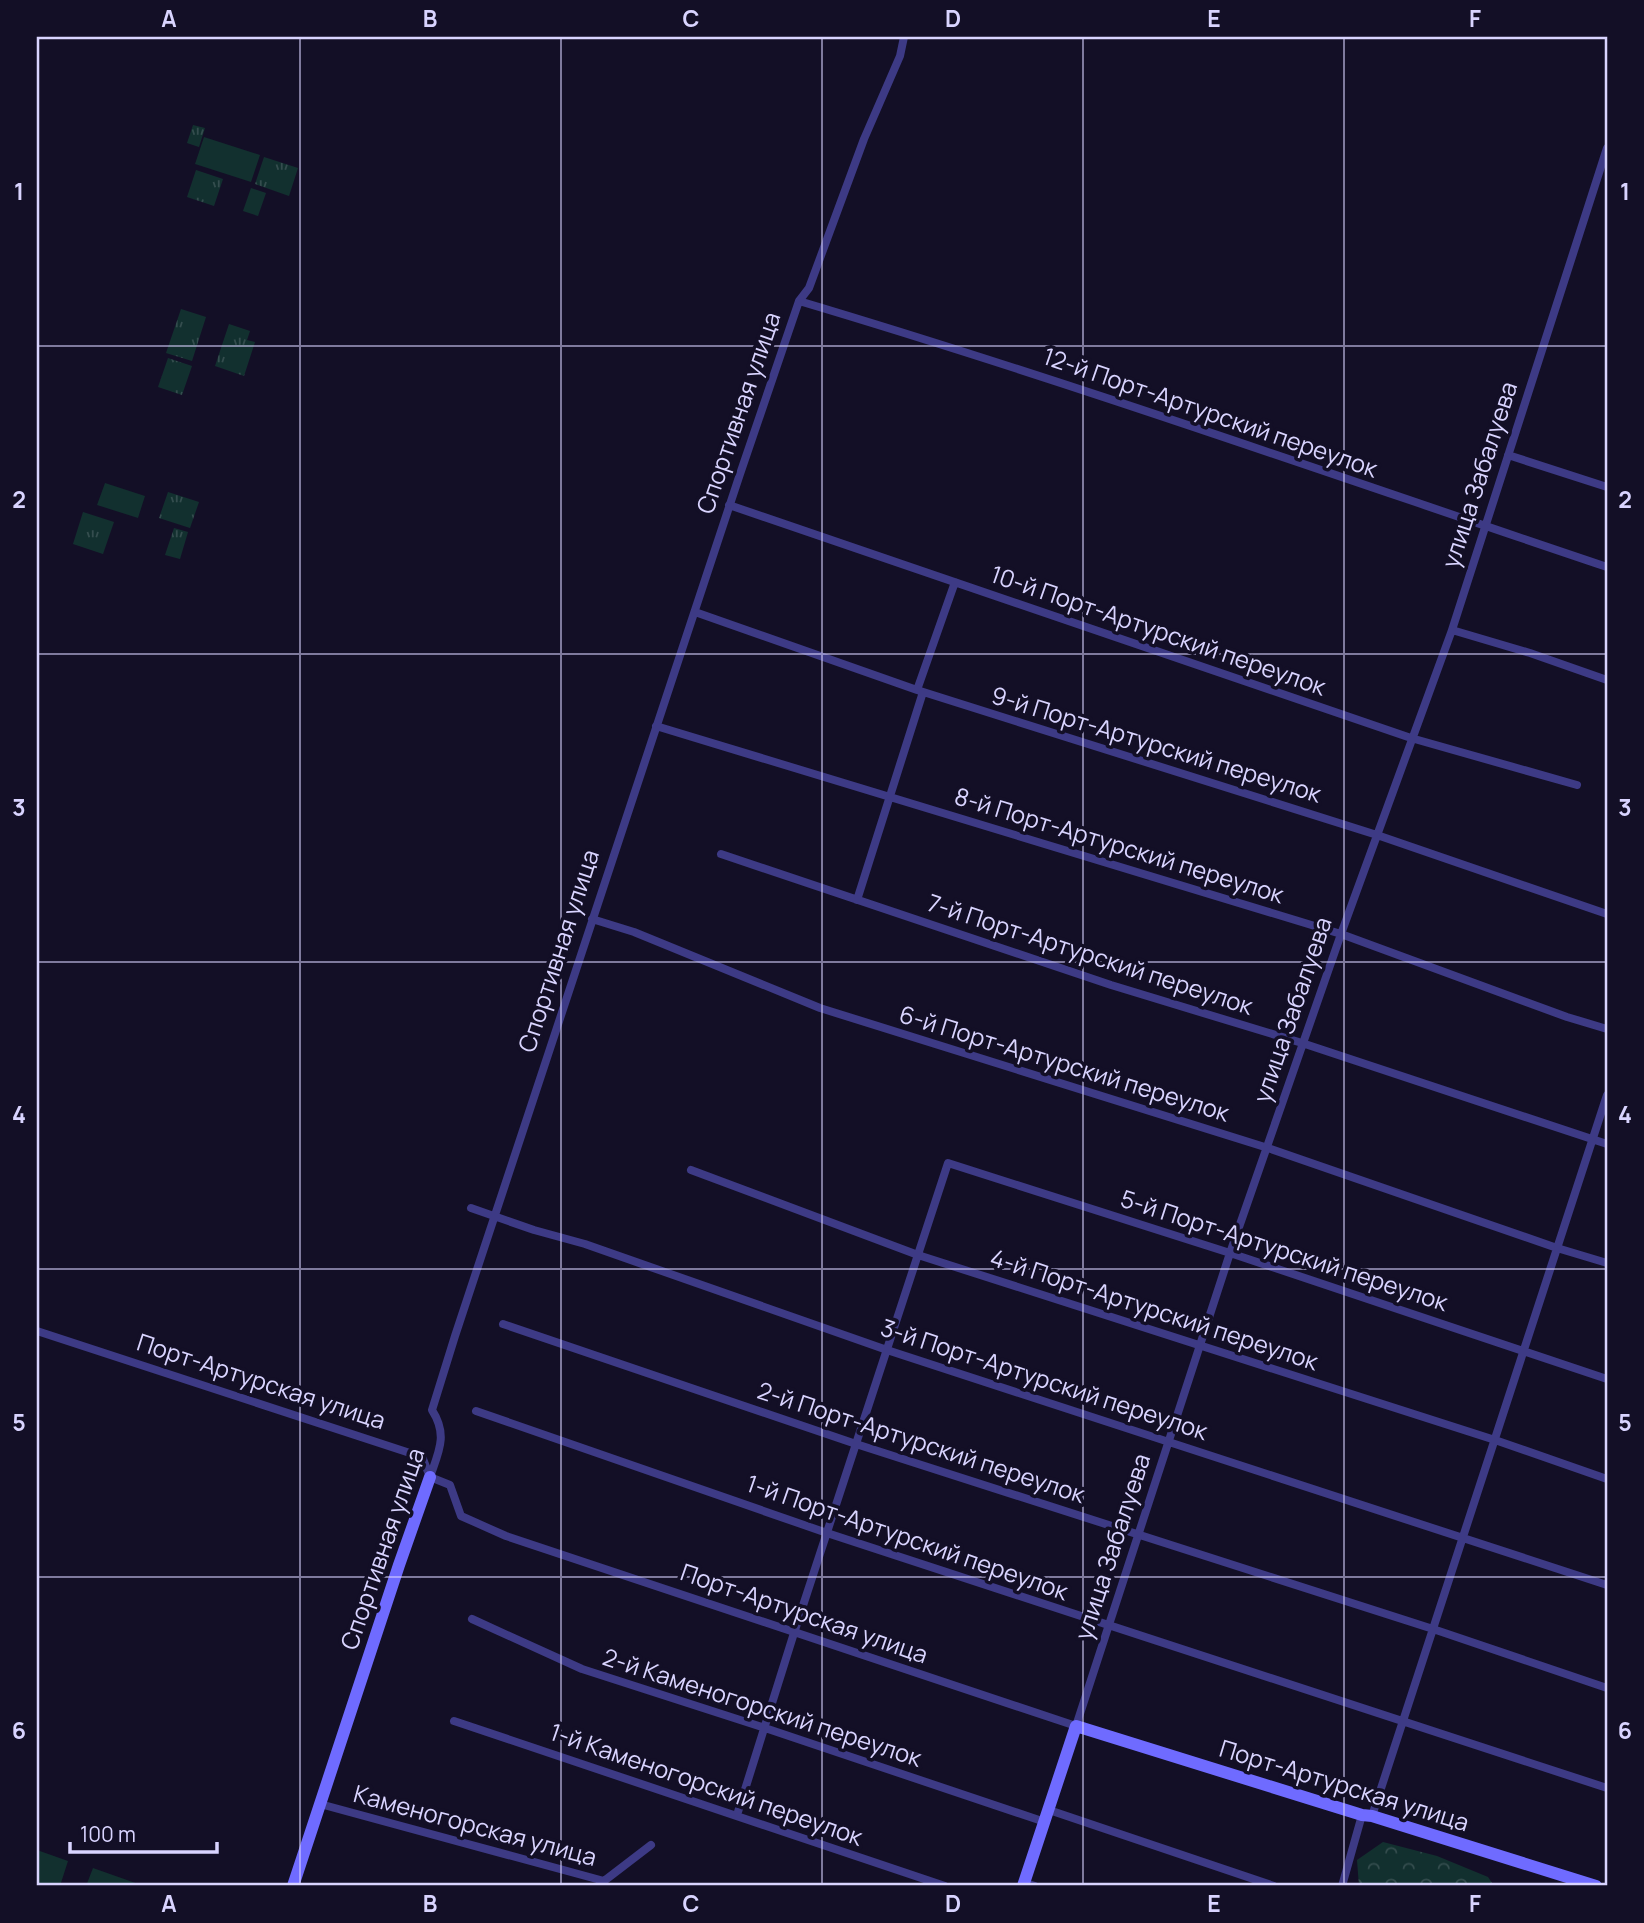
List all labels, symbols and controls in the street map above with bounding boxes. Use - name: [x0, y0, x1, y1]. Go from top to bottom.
- text: A: [161, 2, 177, 34]
- text: B: [423, 2, 437, 34]
- text: C: [683, 2, 700, 34]
- text: D: [945, 2, 961, 34]
- text: E: [1207, 2, 1221, 34]
- text: F: [1469, 2, 1481, 34]
- text: 1: [14, 175, 24, 207]
- text: 1: [1620, 175, 1630, 207]
- street label: Спортивная улица: [688, 307, 788, 518]
- street label: 12-й Порт-Артурский переулок: [1039, 339, 1383, 485]
- street label: улица Забалуева: [1433, 377, 1524, 572]
- text: 2: [12, 483, 26, 515]
- text: 2: [1618, 483, 1632, 515]
- street label: 10-й Порт-Артурский переулок: [986, 557, 1332, 703]
- street label: 9-й Порт-Артурский переулок: [987, 678, 1327, 810]
- street label: 8-й Порт-Артурский переулок: [951, 779, 1289, 911]
- text: 3: [12, 791, 26, 823]
- text: 3: [1618, 791, 1632, 823]
- street label: Спортивная улица: [509, 845, 606, 1056]
- street label: 7-й Порт-Артурский переулок: [924, 885, 1258, 1022]
- street label: улица Забалуева: [1244, 912, 1339, 1107]
- street label: 6-й Порт-Артурский переулок: [895, 997, 1235, 1129]
- text: 4: [12, 1098, 26, 1130]
- text: 4: [1618, 1098, 1632, 1130]
- street label: 5-й Порт-Артурский переулок: [1116, 1181, 1453, 1319]
- street label: 4-й Порт-Артурский переулок: [986, 1240, 1324, 1378]
- street label: 3-й Порт-Артурский переулок: [877, 1310, 1213, 1447]
- street label: Порт-Артурская улица: [133, 1325, 390, 1436]
- street label: 2-й Порт-Артурский переулок: [754, 1373, 1090, 1510]
- text: 5: [12, 1406, 26, 1438]
- text: 5: [1618, 1406, 1632, 1438]
- street label: Спортивная улица: [332, 1443, 432, 1654]
- street label: улица Забалуева: [1066, 1449, 1157, 1644]
- street label: 1-й Порт-Артурский переулок: [742, 1466, 1074, 1608]
- street label: Порт-Артурская улица: [676, 1555, 933, 1670]
- street label: 2-й Каменогорский переулок: [599, 1639, 927, 1774]
- text: 6: [12, 1714, 26, 1746]
- street label: 1-й Каменогорский переулок: [546, 1714, 868, 1853]
- text: 6: [1618, 1714, 1632, 1746]
- street label: Порт-Артурская улица: [1216, 1731, 1473, 1838]
- street label: Каменогорская улица: [350, 1776, 601, 1873]
- scale bar: [70, 1811, 217, 1855]
- text: 100 m: [80, 1820, 136, 1848]
- text: A: [161, 1887, 177, 1919]
- text: B: [423, 1887, 437, 1919]
- text: C: [683, 1887, 700, 1919]
- text: D: [945, 1887, 961, 1919]
- text: E: [1207, 1887, 1221, 1919]
- text: F: [1469, 1887, 1481, 1919]

